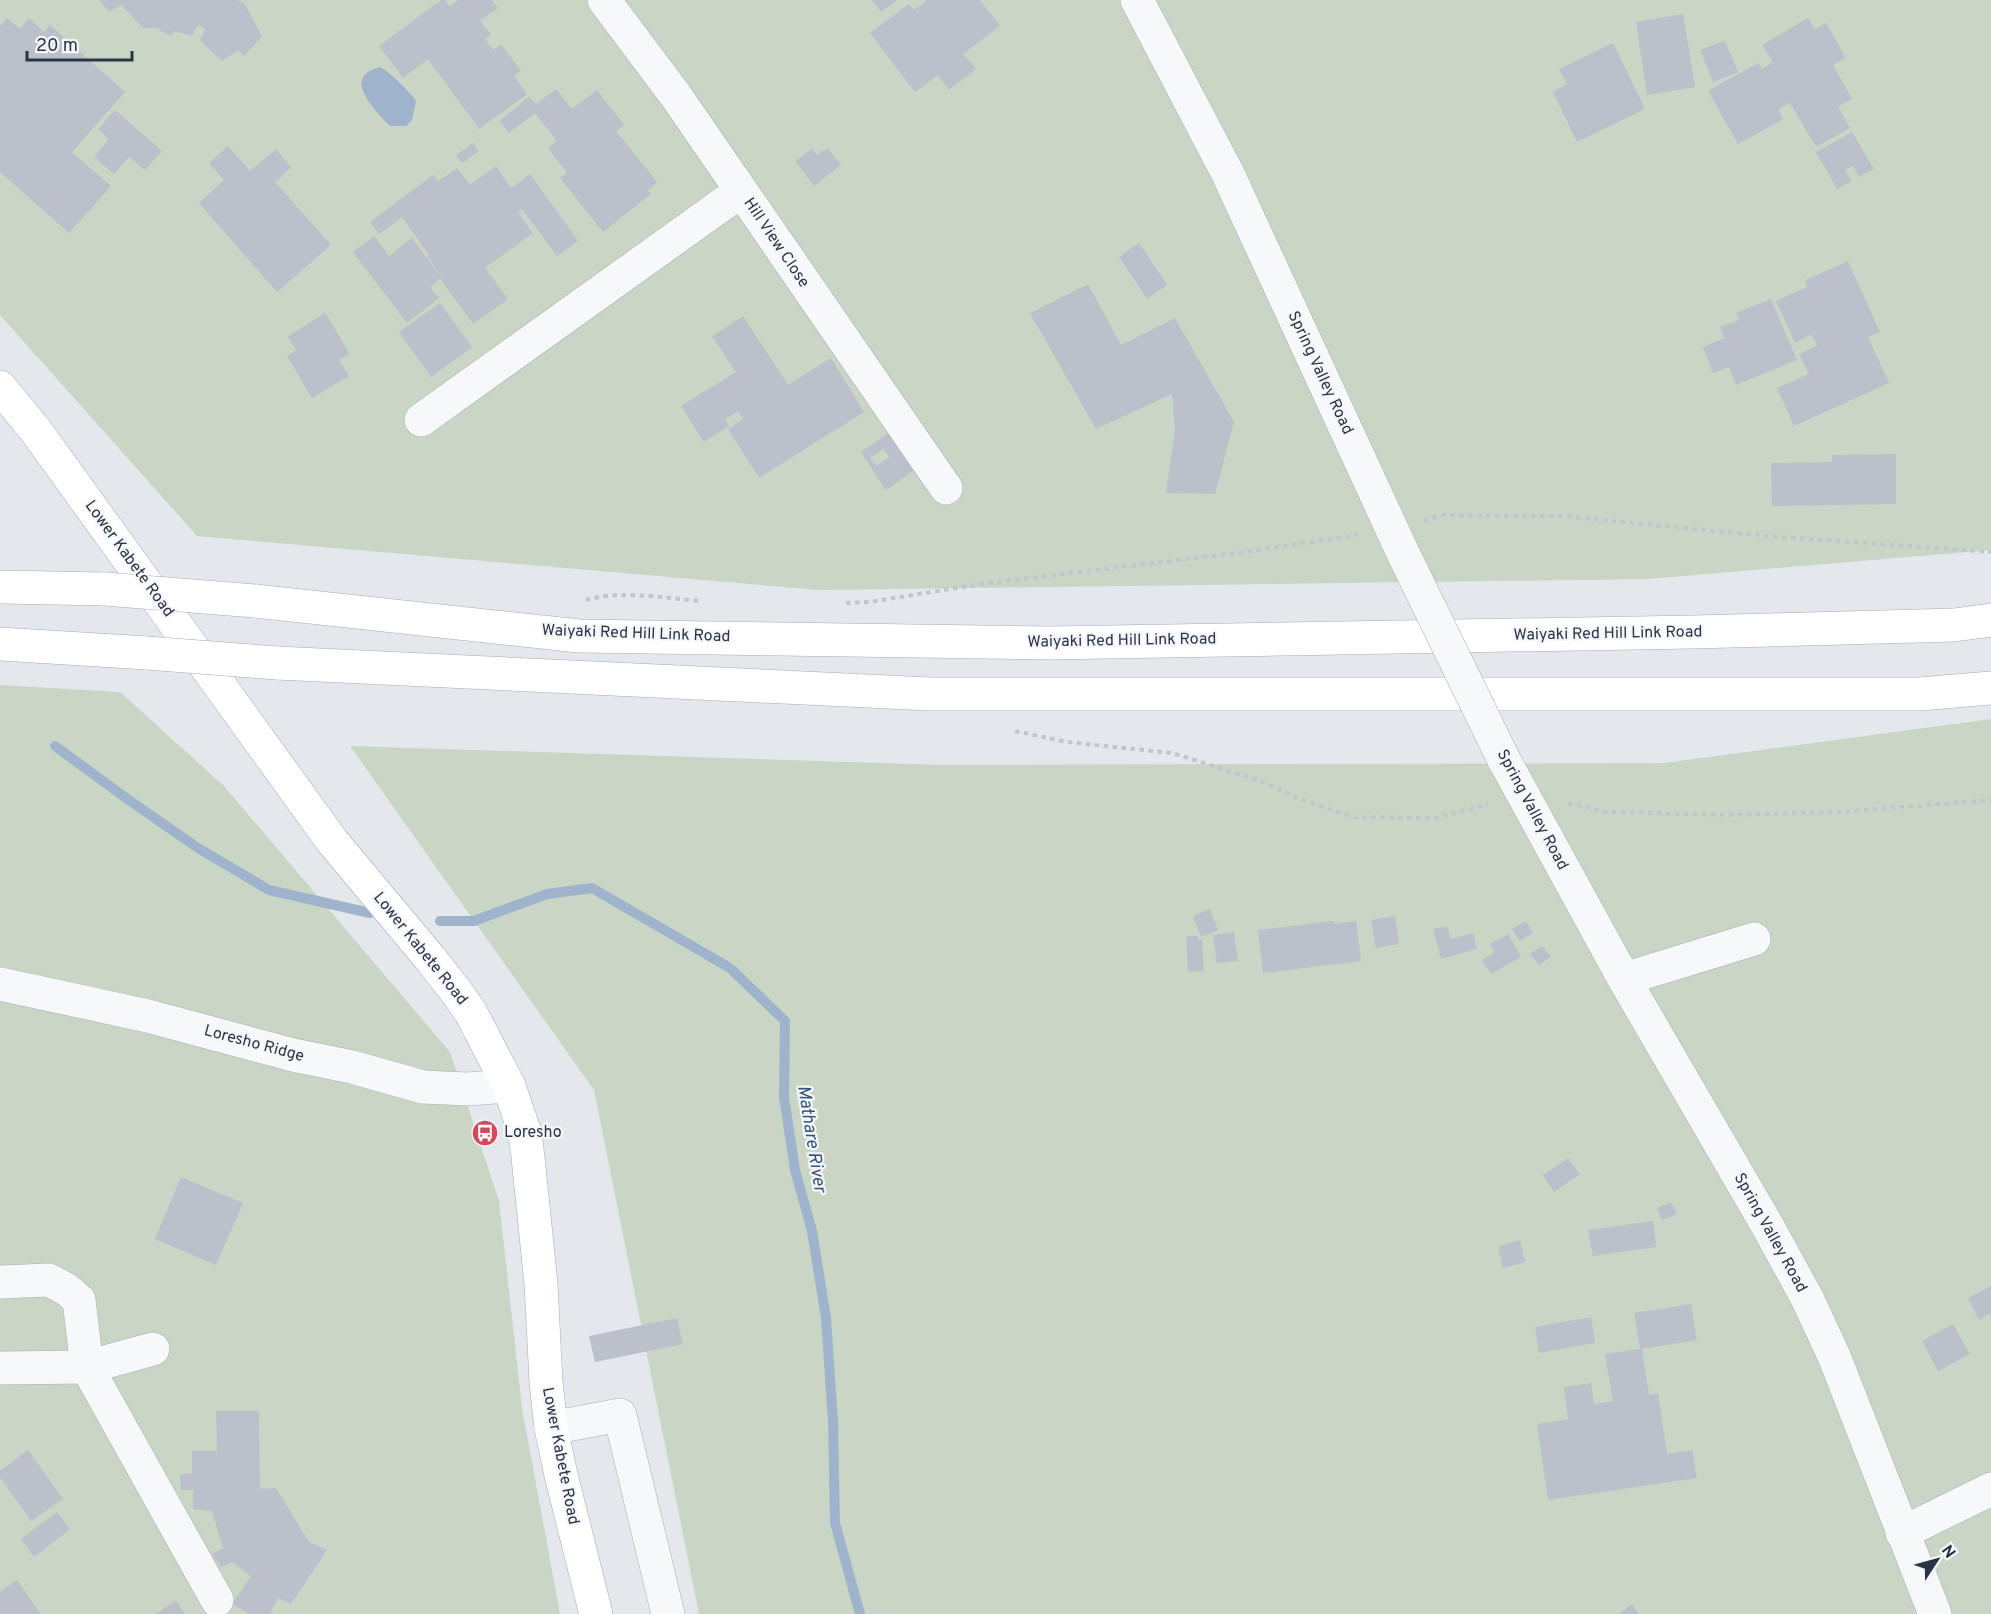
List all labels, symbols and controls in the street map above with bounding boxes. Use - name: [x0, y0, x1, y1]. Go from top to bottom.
- scale bar: [27, 24, 132, 62]
- text: 20 m: [36, 35, 78, 58]
- street label: Hill View Close: [739, 194, 813, 292]
- street label: Spring Valley Road: [1283, 308, 1357, 438]
- street label: Lower Kabete Road: [80, 497, 178, 621]
- street label: Waiyaki Red Hill Link Road: [541, 621, 731, 647]
- street label: Waiyaki Red Hill Link Road: [1513, 622, 1703, 646]
- street label: Waiyaki Red Hill Link Road: [1027, 629, 1217, 653]
- street label: Spring Valley Road: [1492, 746, 1572, 874]
- street label: Lower Kabete Road: [368, 889, 472, 1009]
- street label: Loresho Ridge: [202, 1021, 306, 1067]
- water label: Mathare River: [791, 1084, 831, 1196]
- bus stop icon: Loresho: [470, 1118, 500, 1148]
- place label: Loresho: [504, 1123, 562, 1143]
- street label: Spring Valley Road: [1729, 1170, 1811, 1296]
- street label: Lower Kabete Road: [537, 1386, 583, 1526]
- north arrow: [1907, 1530, 1967, 1590]
- text: N: [1936, 1542, 1959, 1563]

